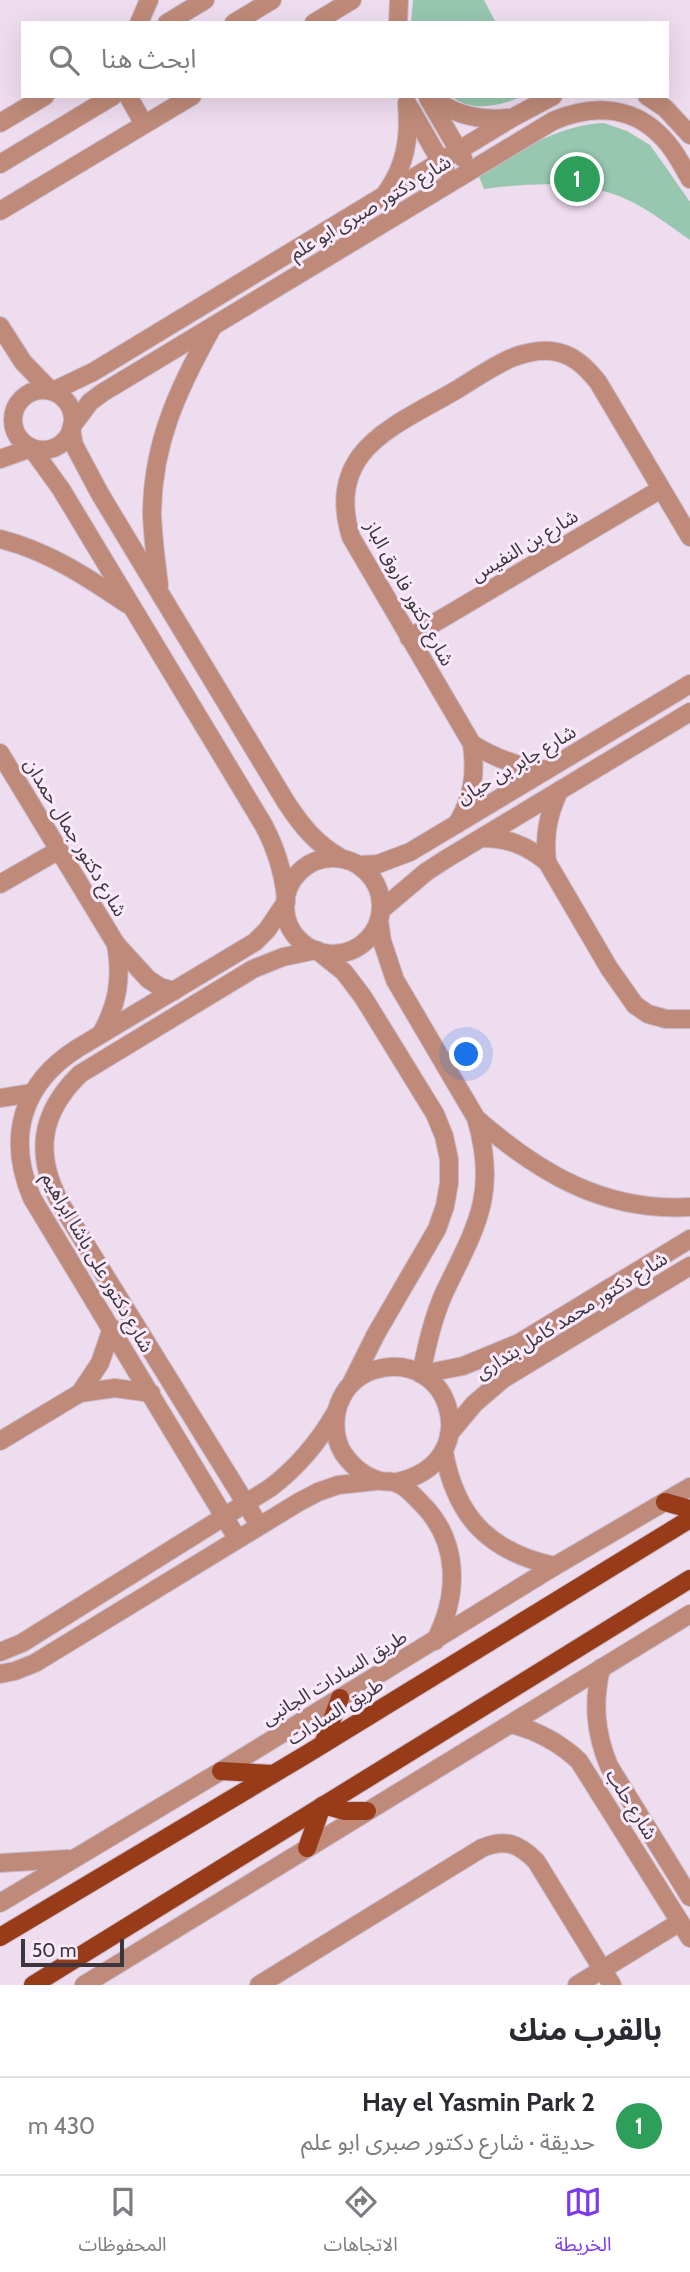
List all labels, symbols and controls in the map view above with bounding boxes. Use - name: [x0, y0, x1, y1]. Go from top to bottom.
- search box: [21, 21, 669, 98]
- icon: search: [45, 41, 83, 79]
- text: ابحث هنا: [101, 43, 196, 75]
- street label: شارع دكتور صبرى ابو علم: [285, 150, 457, 267]
- pin: 1: [554, 153, 600, 205]
- street label: شارع بن النفيس: [466, 504, 583, 588]
- street label: شارع دكتور فاروق الباز: [358, 516, 459, 671]
- street label: شارع جابر بن حيان: [452, 720, 581, 811]
- street label: شارع دكتور جمال حمدان: [18, 754, 132, 922]
- your location: [449, 1037, 483, 1071]
- street label: شارع دكتور على باشا ابراهيم: [34, 1168, 159, 1358]
- street label: شارع دكتور محمد كامل بندارى: [471, 1247, 673, 1386]
- street label: طريق السادات الجانبى: [257, 1625, 411, 1729]
- street label: طريق السادات: [283, 1673, 387, 1749]
- street label: شارع حلب: [599, 1765, 662, 1845]
- scale bar: [21, 1936, 124, 1968]
- text: 50 m: [32, 1939, 76, 1962]
- text: بالقرب منك: [509, 2011, 662, 2048]
- text: Hay el Yasmin Park 2: [362, 2086, 595, 2118]
- text: 430 m: [28, 2112, 95, 2140]
- text: 1: [635, 2112, 643, 2140]
- text: حديقة · شارع دكتور صبرى ابو علم: [301, 2128, 595, 2156]
- tab: المحفوظات: [78, 2183, 167, 2265]
- tab: الاتجاهات: [324, 2183, 398, 2265]
- tab: الخريطة: [555, 2183, 612, 2265]

